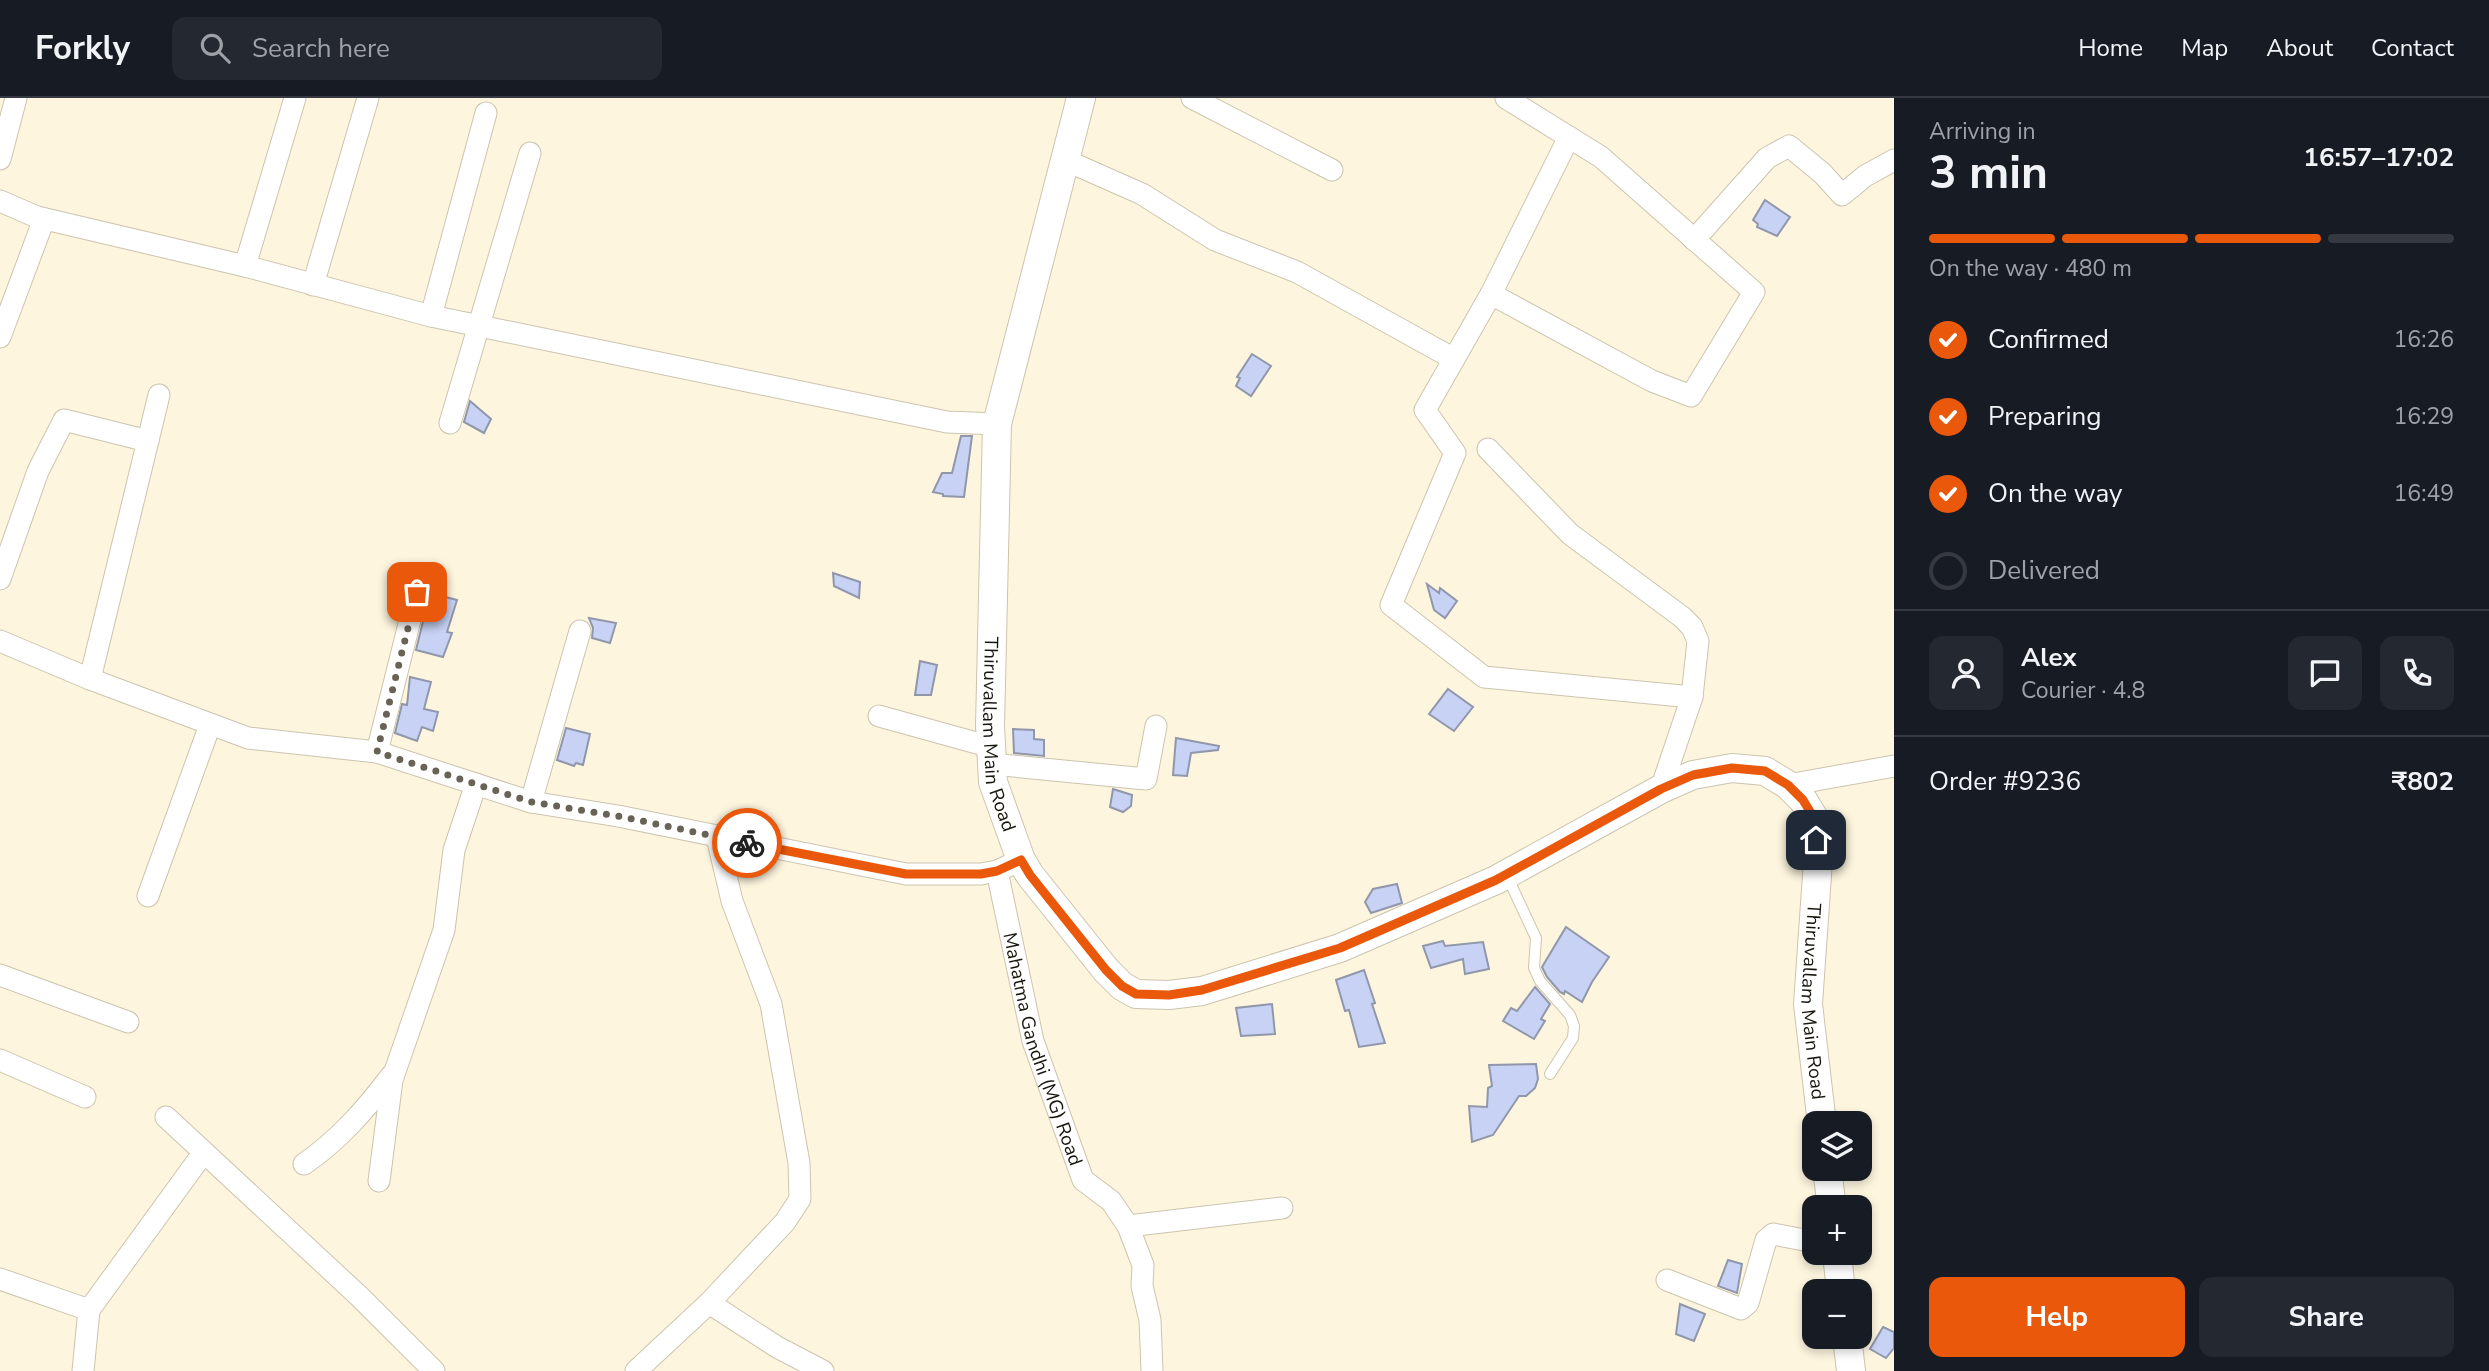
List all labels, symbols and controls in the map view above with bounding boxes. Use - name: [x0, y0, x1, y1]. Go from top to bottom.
- search box: [172, 17, 662, 80]
- text: Forkly: [35, 26, 130, 71]
- icon: search: [196, 29, 234, 67]
- text: Search here: [252, 31, 390, 66]
- text: Home: [2078, 32, 2143, 64]
- text: Map: [2181, 32, 2228, 64]
- text: About: [2266, 32, 2333, 64]
- text: Contact: [2371, 32, 2454, 64]
- text: Arriving in: [1929, 116, 2036, 147]
- text: 16:57–17:02: [2303, 140, 2454, 175]
- text: 3 min: [1929, 141, 2048, 204]
- text: On the way · 480 m: [1929, 253, 2132, 284]
- icon: check: [1929, 321, 1967, 359]
- text: Confirmed: [1988, 322, 2109, 357]
- text: 16:26: [2394, 324, 2454, 355]
- icon: check: [1929, 398, 1967, 436]
- text: Preparing: [1988, 399, 2101, 434]
- text: 16:29: [2394, 401, 2454, 432]
- icon: check: [1929, 475, 1967, 513]
- text: On the way: [1988, 476, 2122, 511]
- text: 16:49: [2394, 478, 2454, 509]
- text: Delivered: [1988, 553, 2100, 588]
- pin: [387, 562, 447, 622]
- icon: bag: [398, 573, 436, 611]
- street label: Thiruvallam Main Road: [976, 636, 1022, 835]
- button: person: [1929, 636, 2003, 710]
- button: chat: [2288, 636, 2362, 710]
- button: phone: [2380, 636, 2454, 710]
- text: Alex: [2021, 640, 2077, 675]
- text: Courier · 4.8: [2021, 675, 2145, 706]
- text: Order #9236: [1929, 764, 2081, 799]
- text: ₹802: [2392, 764, 2454, 799]
- courier: [712, 808, 782, 878]
- pin: [1786, 810, 1846, 870]
- icon: home: [1797, 821, 1835, 859]
- icon: bike: [728, 824, 766, 862]
- street label: Thiruvallam Main Road: [1794, 902, 1831, 1101]
- street label: Mahatma Gandhi (MG) Road: [996, 930, 1089, 1169]
- map controls: [1802, 1111, 1872, 1349]
- button: layers: [1802, 1111, 1872, 1181]
- button: +: [1802, 1195, 1872, 1265]
- button: Help: [1929, 1277, 2185, 1357]
- button: Share: [2199, 1277, 2454, 1357]
- button: −: [1802, 1279, 1872, 1349]

